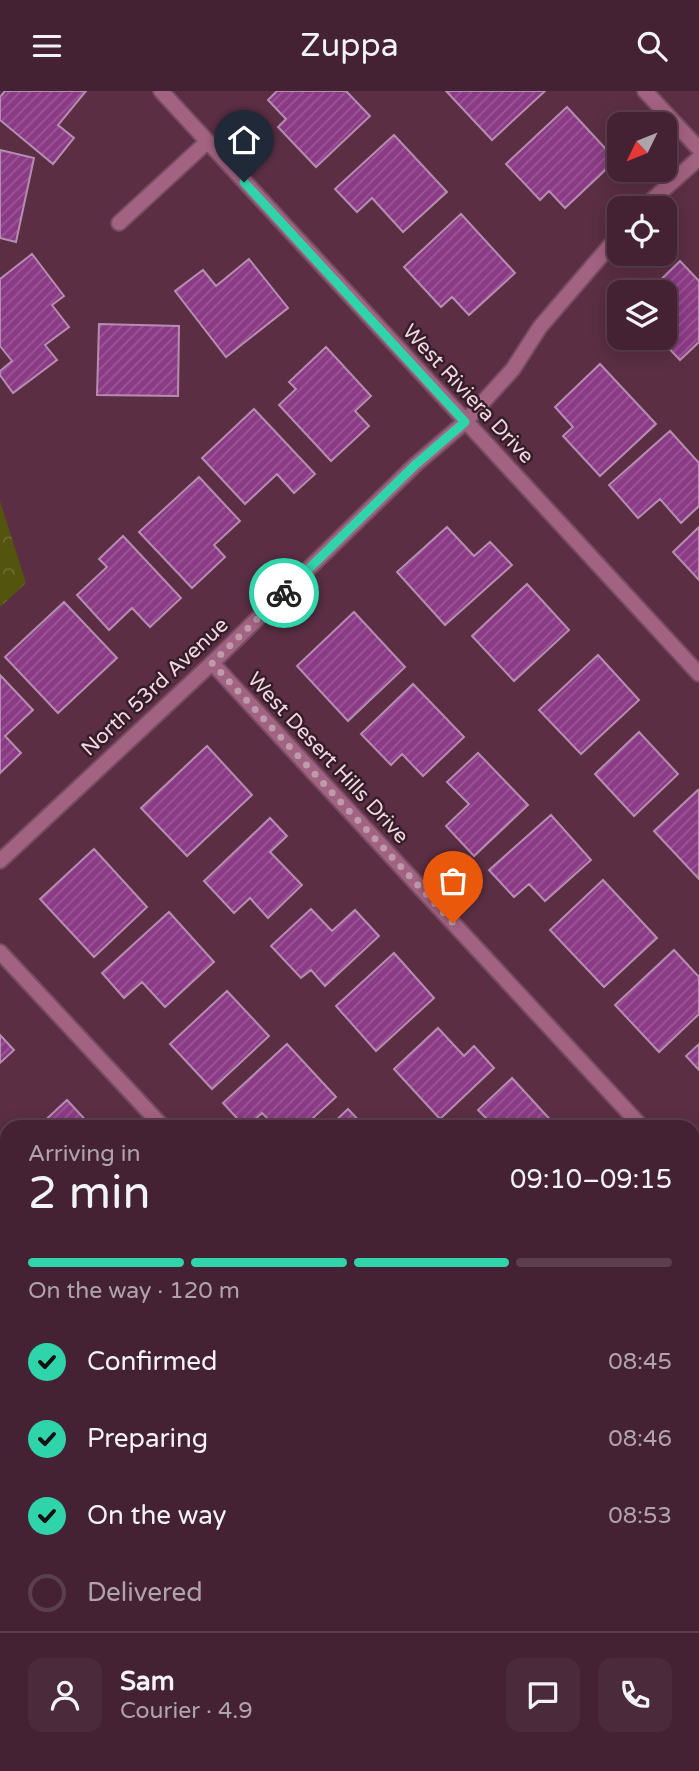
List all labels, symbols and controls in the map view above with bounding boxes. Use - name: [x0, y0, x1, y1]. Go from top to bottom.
- icon: menu: [28, 27, 66, 65]
- text: Zuppa: [300, 27, 399, 65]
- icon: search: [633, 27, 671, 65]
- pin: [214, 110, 274, 182]
- north arrow: [607, 112, 677, 182]
- map controls: [607, 112, 677, 350]
- icon: home: [225, 121, 263, 159]
- button: locate: [607, 196, 677, 266]
- button: layers: [607, 280, 677, 350]
- street label: West Riviera Drive: [397, 319, 539, 469]
- courier: [249, 558, 319, 628]
- icon: bike: [265, 574, 303, 612]
- street label: North 53rd Avenue: [76, 612, 234, 761]
- street label: West Desert Hills Drive: [242, 667, 414, 849]
- pin: [423, 851, 483, 923]
- icon: bag: [434, 862, 472, 900]
- text: Arriving in: [28, 1140, 141, 1168]
- text: 09:10–09:15: [510, 1164, 672, 1195]
- text: 2 min: [28, 1166, 151, 1221]
- text: On the way · 120 m: [28, 1277, 240, 1305]
- icon: check: [28, 1343, 66, 1381]
- text: Confirmed: [87, 1346, 217, 1377]
- text: 08:45: [608, 1348, 672, 1376]
- icon: check: [28, 1420, 66, 1458]
- text: Preparing: [87, 1423, 208, 1454]
- text: 08:46: [608, 1425, 672, 1453]
- icon: check: [28, 1497, 66, 1535]
- text: On the way: [87, 1500, 227, 1531]
- text: 08:53: [608, 1502, 672, 1530]
- text: Delivered: [87, 1577, 203, 1608]
- button: person: [28, 1658, 102, 1732]
- button: chat: [506, 1658, 580, 1732]
- button: phone: [598, 1658, 672, 1732]
- text: Sam: [120, 1666, 175, 1697]
- text: Courier · 4.9: [120, 1697, 253, 1725]

